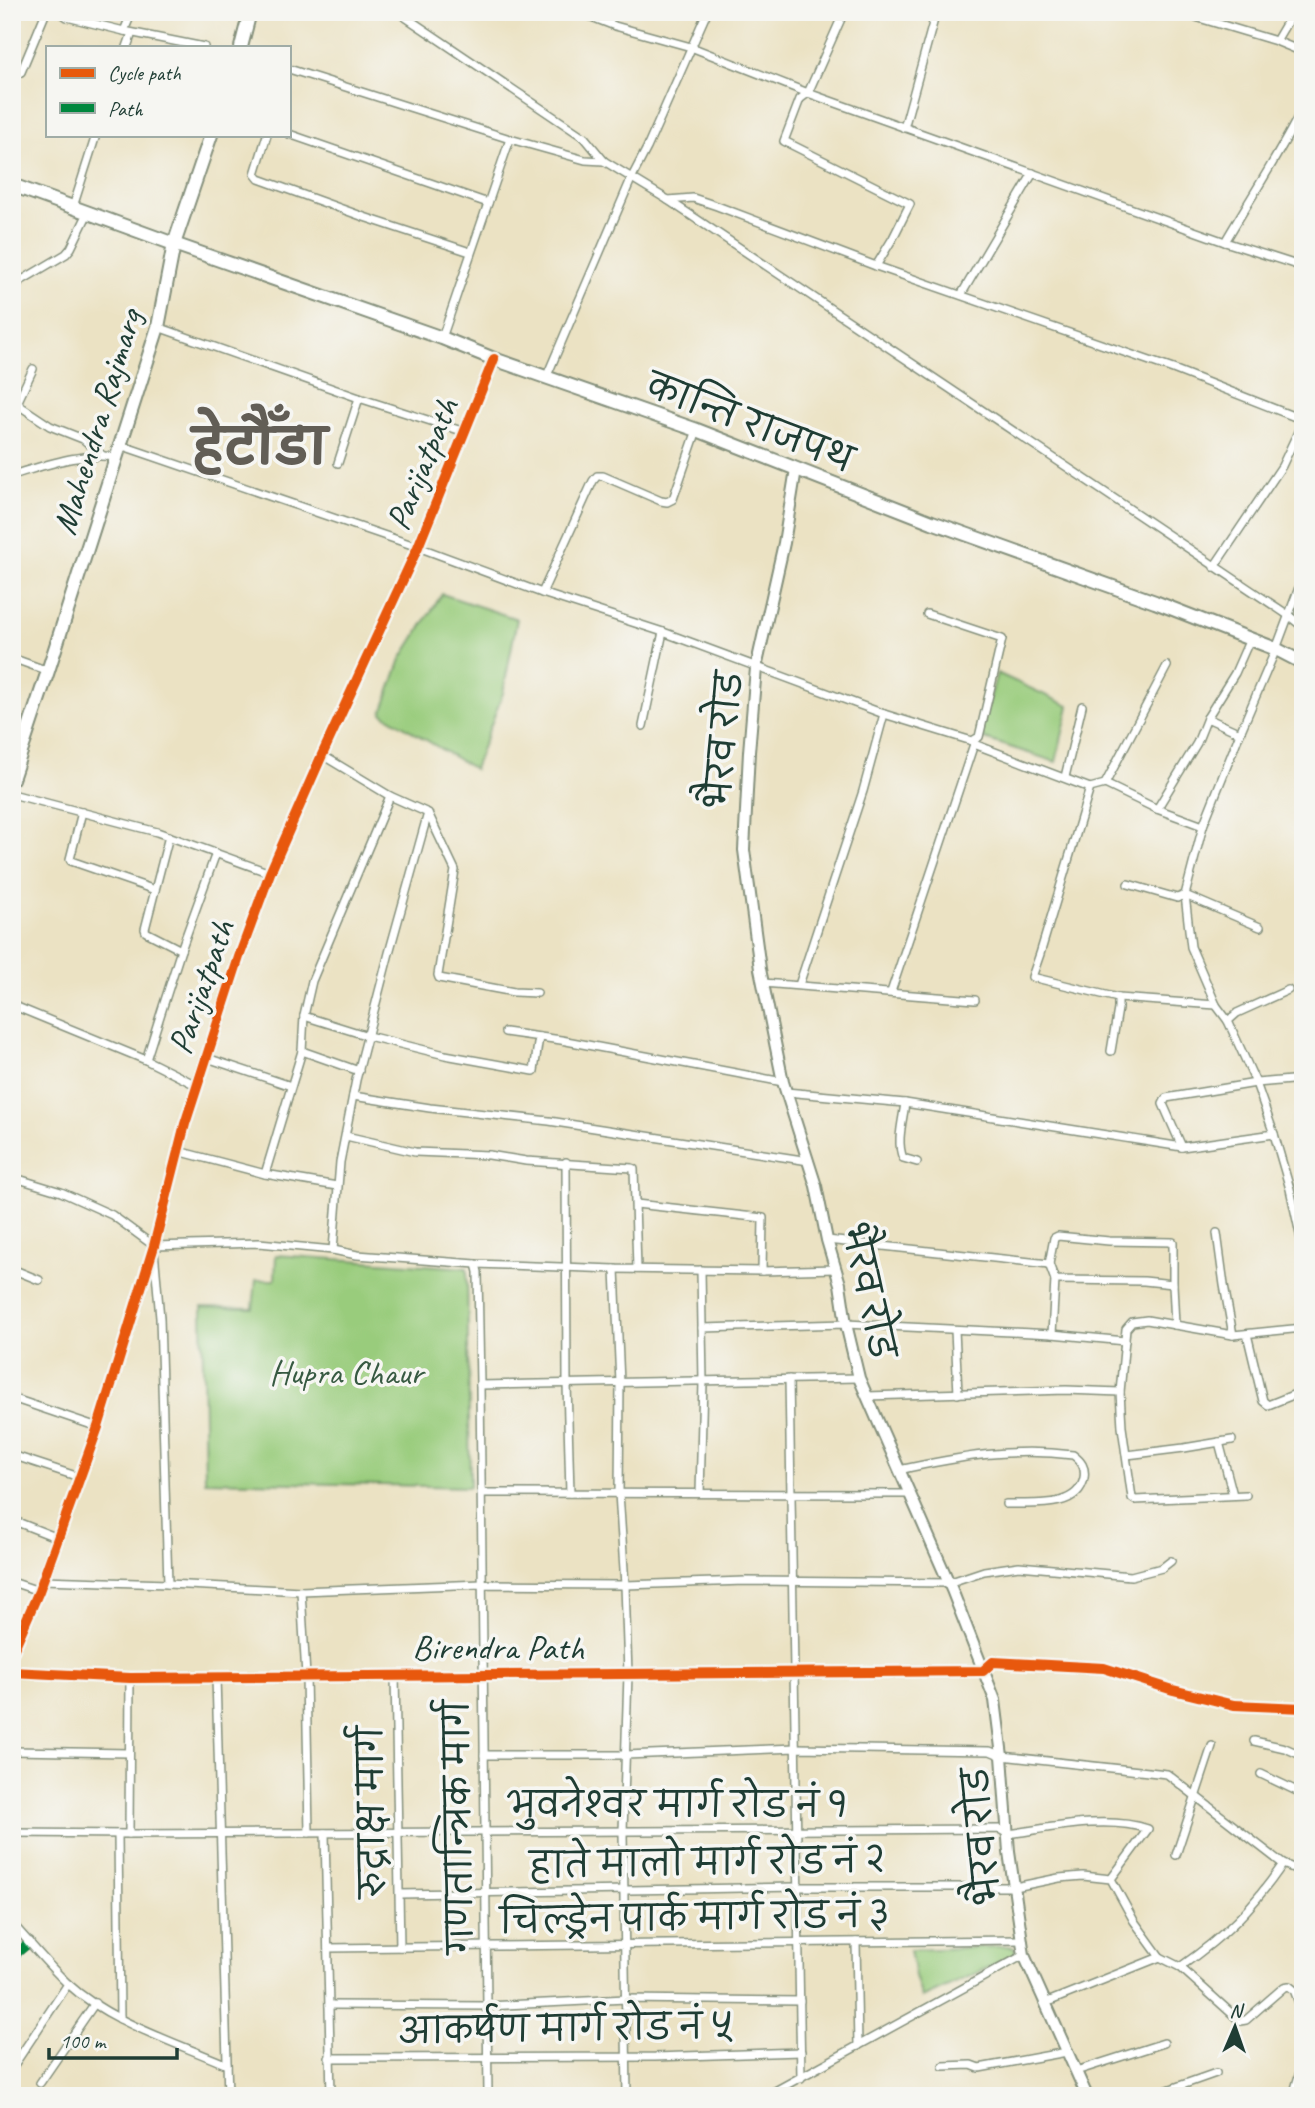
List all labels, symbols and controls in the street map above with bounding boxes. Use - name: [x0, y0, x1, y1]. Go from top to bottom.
- legend: [46, 46, 290, 136]
- text: Cycle path: [108, 60, 181, 86]
- text: Path: [108, 96, 144, 122]
- street label: Mahendra Rajmarg: [41, 302, 153, 540]
- street label: कान्ति राजपथ: [638, 358, 863, 484]
- street label: Parijatpath: [375, 390, 469, 537]
- district label: हेटौँडा: [189, 403, 332, 479]
- street label: भैरव रोड: [687, 667, 753, 810]
- street label: Parijatpath: [157, 913, 245, 1060]
- street label: भैरव रोड: [831, 1217, 915, 1365]
- park label: Hupra Chaur: [269, 1350, 426, 1395]
- street label: Birendra Path: [412, 1625, 585, 1670]
- street label: गणतान्त्रिक मार्ग: [429, 1698, 484, 1957]
- street label: रुद्राक्ष मार्ग: [343, 1724, 396, 1901]
- street label: भैरव रोड: [943, 1763, 1012, 1908]
- street label: भुवनेश्वर मार्ग रोड नं १: [507, 1775, 848, 1830]
- street label: हाते मालो मार्ग रोड नं २: [527, 1830, 885, 1889]
- street label: चिल्ड्रेन पार्क मार्ग रोड नं ३: [497, 1885, 891, 1944]
- north arrow: [1200, 1993, 1270, 2062]
- street label: आकर्षण मार्ग रोड नं ५: [397, 1997, 733, 2054]
- text: N: [1229, 1999, 1245, 2023]
- scale bar: [49, 2017, 177, 2061]
- text: 100 m: [60, 2028, 107, 2054]

